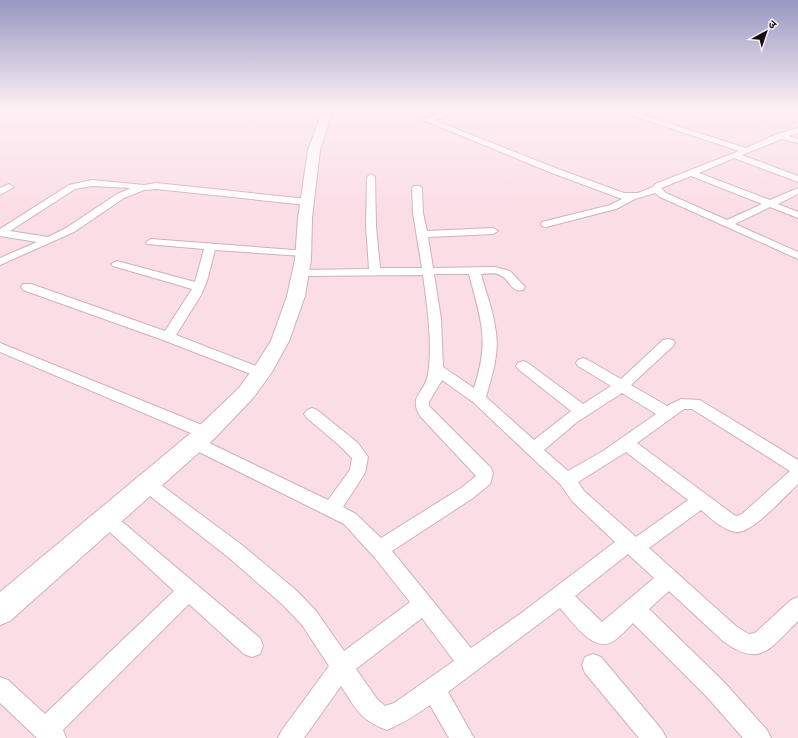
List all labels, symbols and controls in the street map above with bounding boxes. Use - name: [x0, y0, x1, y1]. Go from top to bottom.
- north arrow: [746, 12, 786, 52]
- text: उ: [765, 18, 779, 32]

